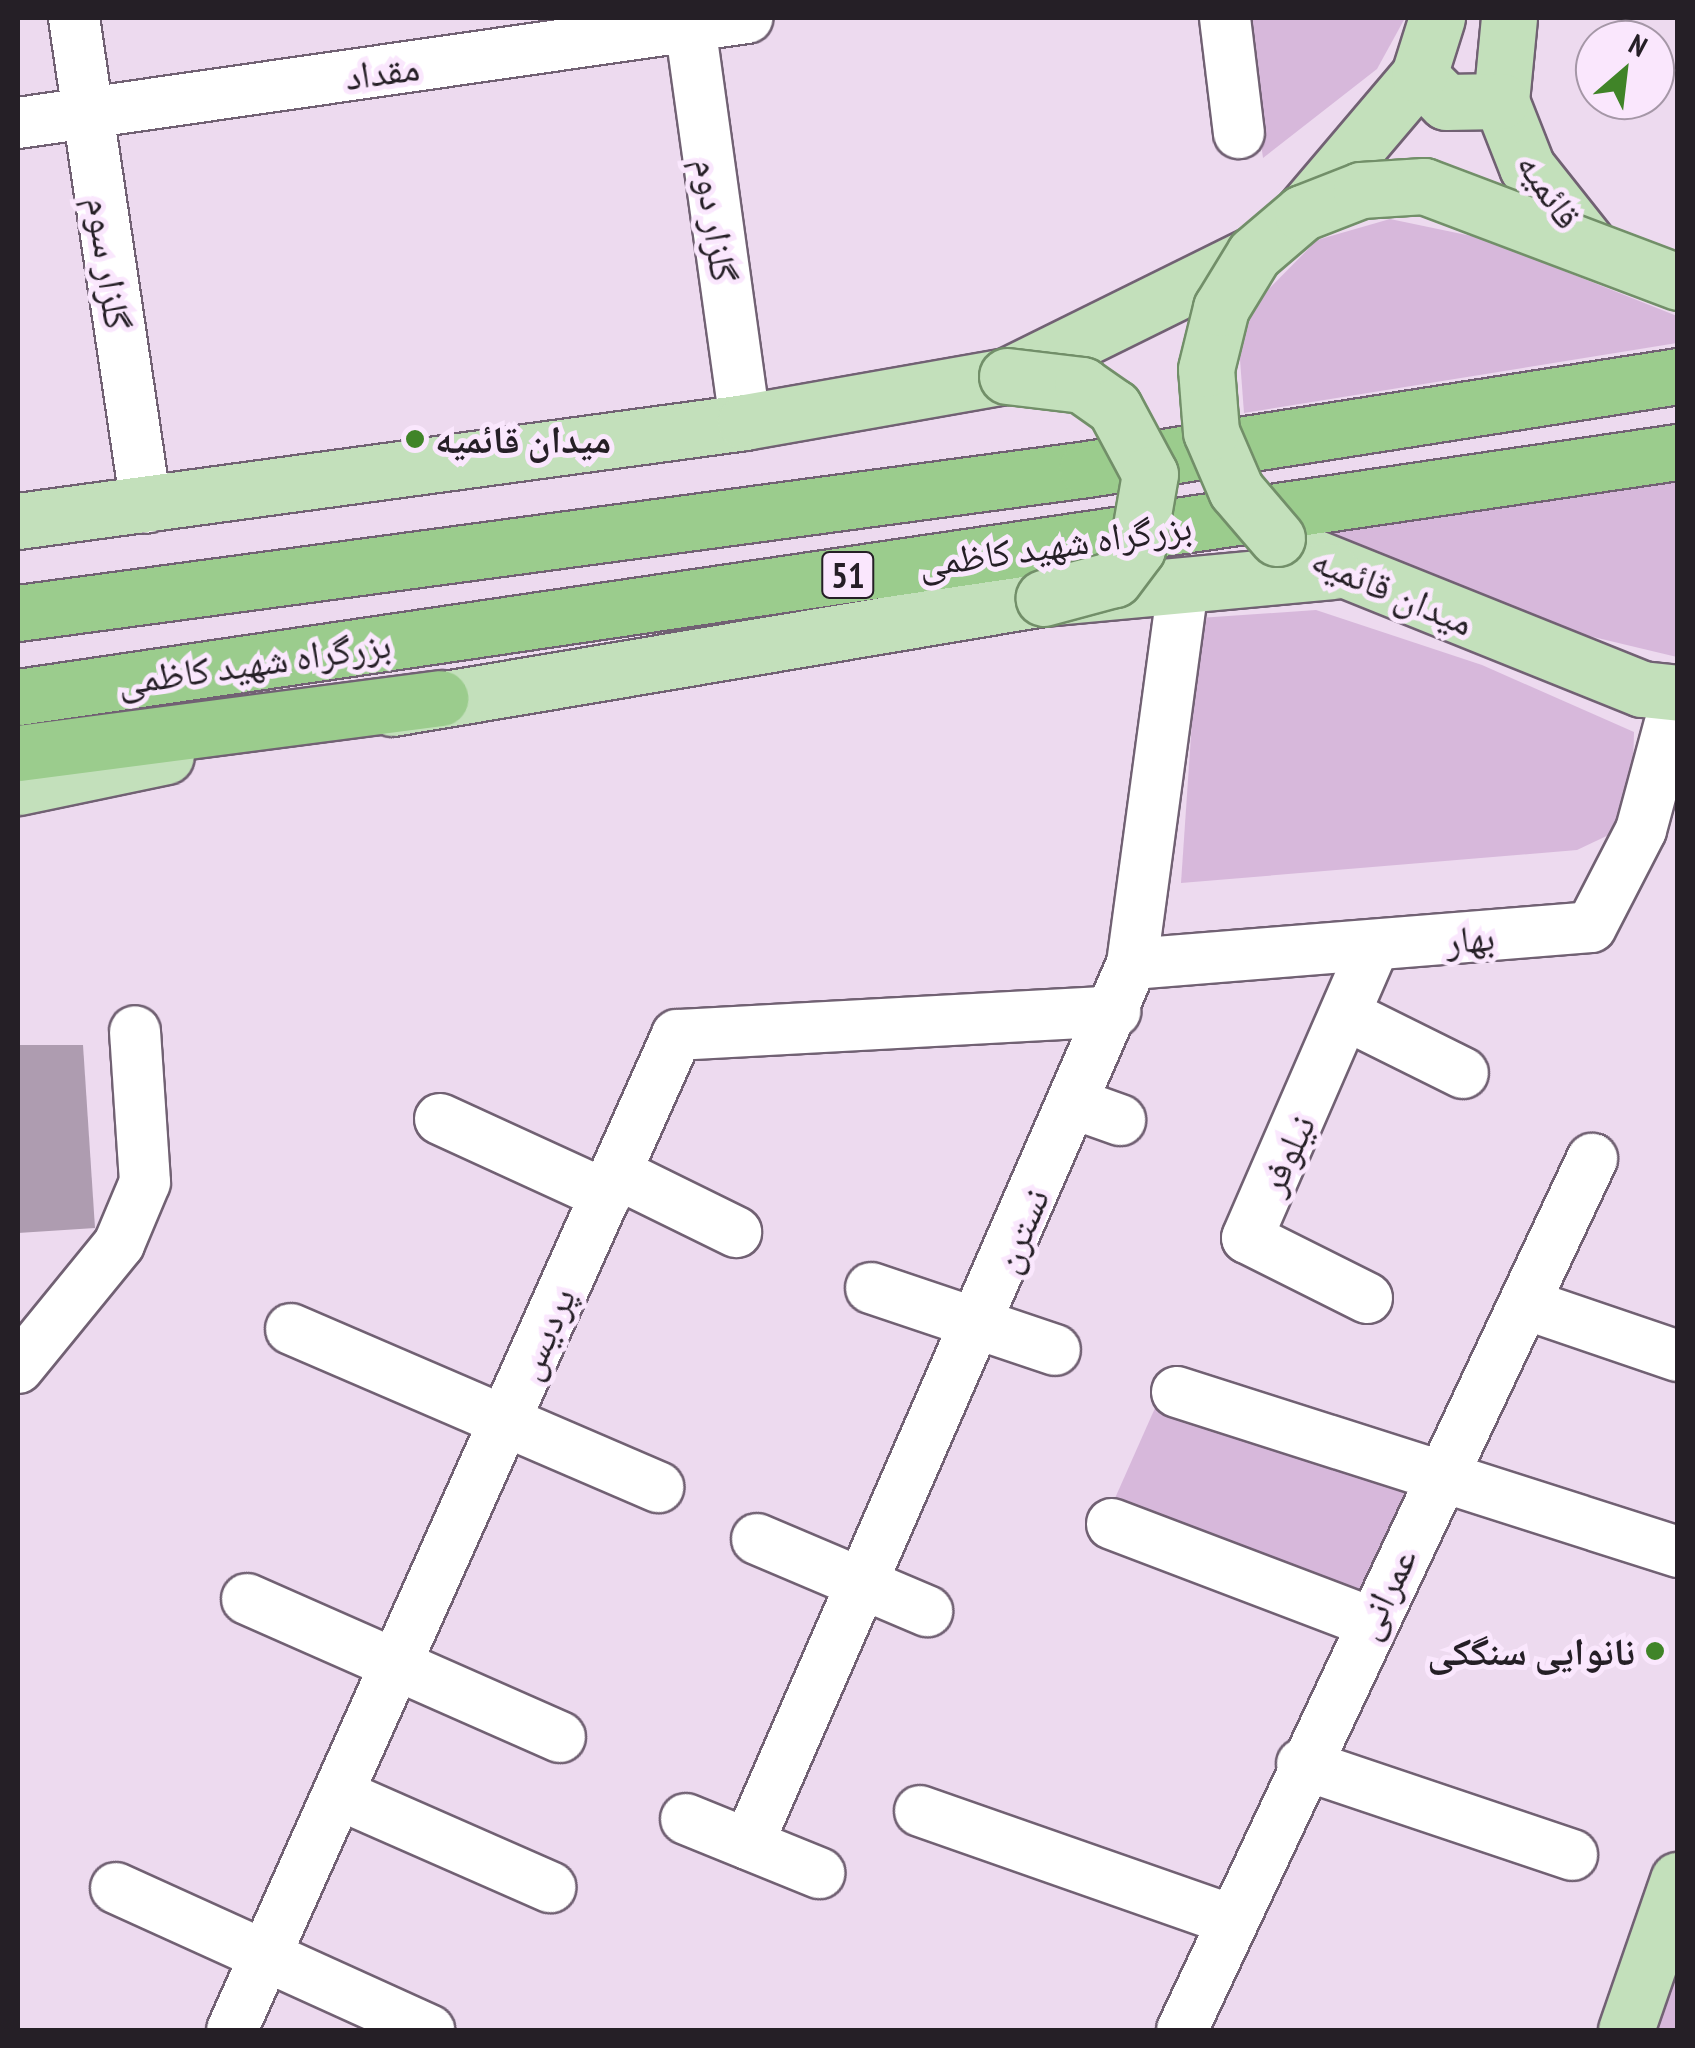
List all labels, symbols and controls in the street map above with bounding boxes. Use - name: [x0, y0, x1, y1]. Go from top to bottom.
- north arrow: [1575, 20, 1675, 120]
- text: N: [1623, 25, 1654, 65]
- street label: مقداد: [342, 43, 422, 99]
- street label: قائمیه: [1508, 143, 1592, 237]
- street label: گلزار دوم: [686, 155, 748, 285]
- street label: گلزار سوم: [78, 194, 142, 332]
- place label: میدان قائمیه: [435, 416, 611, 462]
- marker: میدان قائمیه: [404, 428, 426, 450]
- street label: بزرگراه شهید کاظمی: [915, 502, 1195, 586]
- street label: میدان قائمیه: [1305, 536, 1481, 644]
- road number: 51: [820, 545, 876, 605]
- street label: بزرگراه شهید کاظمی: [114, 620, 394, 704]
- street label: بهار: [1444, 913, 1496, 963]
- street label: نیلوفر: [1248, 1107, 1324, 1201]
- street label: نسترن: [982, 1181, 1058, 1279]
- street label: پردیس: [504, 1280, 584, 1386]
- street label: عمرانی: [1343, 1540, 1425, 1646]
- place label: نانوایی سنگکی: [1427, 1628, 1635, 1674]
- marker: نانوایی سنگکی: [1644, 1640, 1666, 1662]

